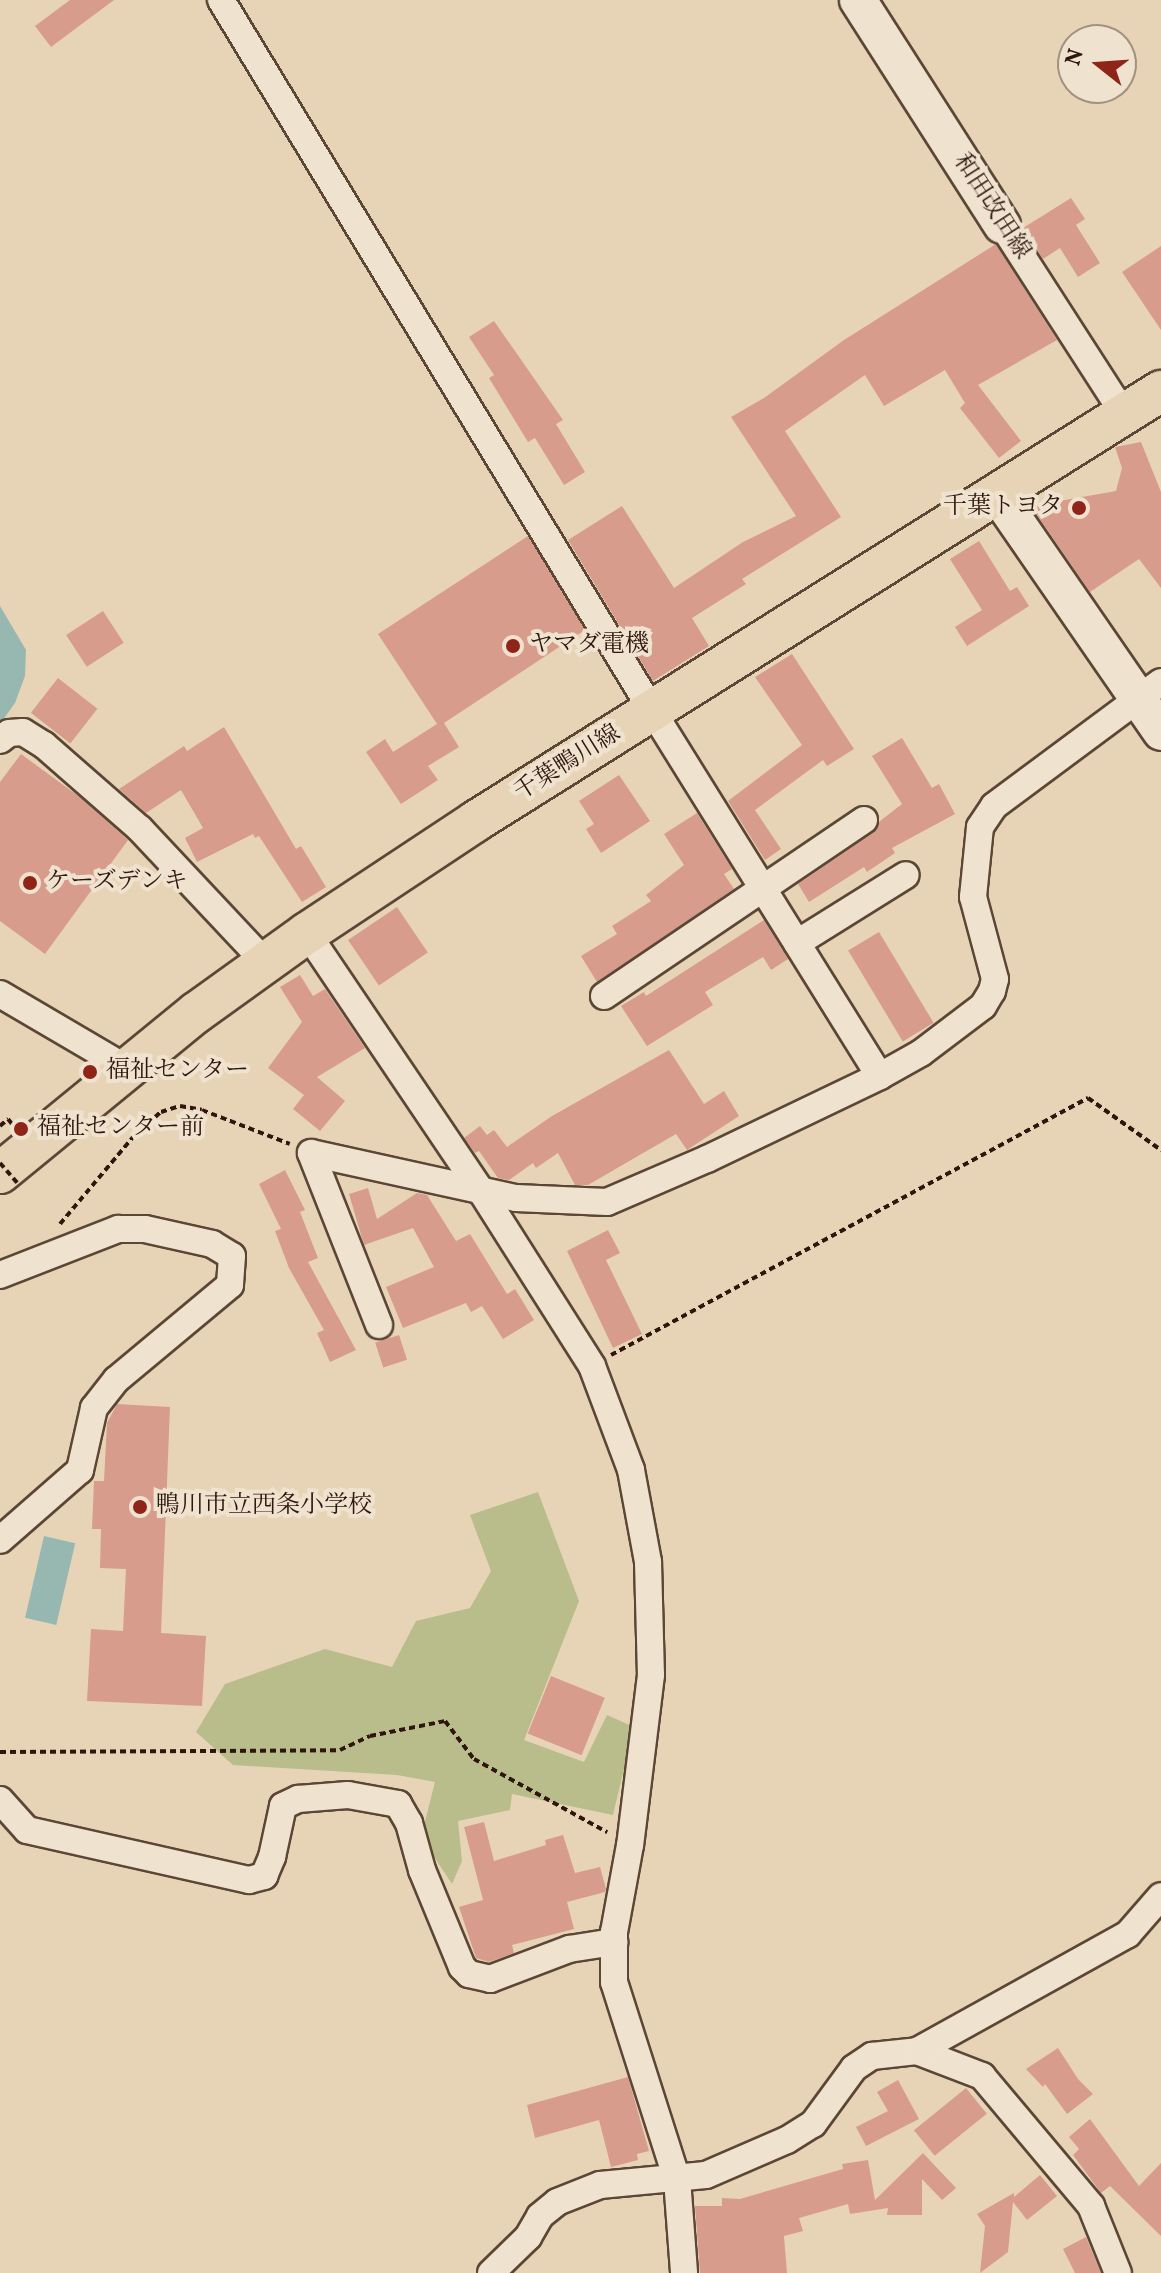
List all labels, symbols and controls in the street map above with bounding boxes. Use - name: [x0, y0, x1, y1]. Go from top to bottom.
- north arrow: [1057, 24, 1137, 104]
- text: N: [1058, 45, 1093, 70]
- street label: 和田改田線: [946, 149, 1036, 265]
- place label: 千葉トヨタ: [943, 494, 1063, 522]
- marker: 千葉トヨタ: [1070, 499, 1088, 517]
- place label: ヤマダ電機: [529, 632, 649, 660]
- marker: ヤマダ電機: [504, 637, 522, 655]
- street label: 千葉鴨川線: [509, 720, 627, 808]
- place label: ケーズデンキ: [46, 869, 190, 897]
- marker: ケーズデンキ: [21, 874, 39, 892]
- place label: 福祉センター: [106, 1058, 250, 1086]
- marker: 福祉センター: [81, 1063, 99, 1081]
- place label: 福祉センター前: [37, 1115, 205, 1143]
- marker: 福祉センター前: [12, 1120, 30, 1138]
- place label: 鴨川市立西条小学校: [156, 1493, 372, 1521]
- marker: 鴨川市立西条小学校: [131, 1498, 149, 1516]

